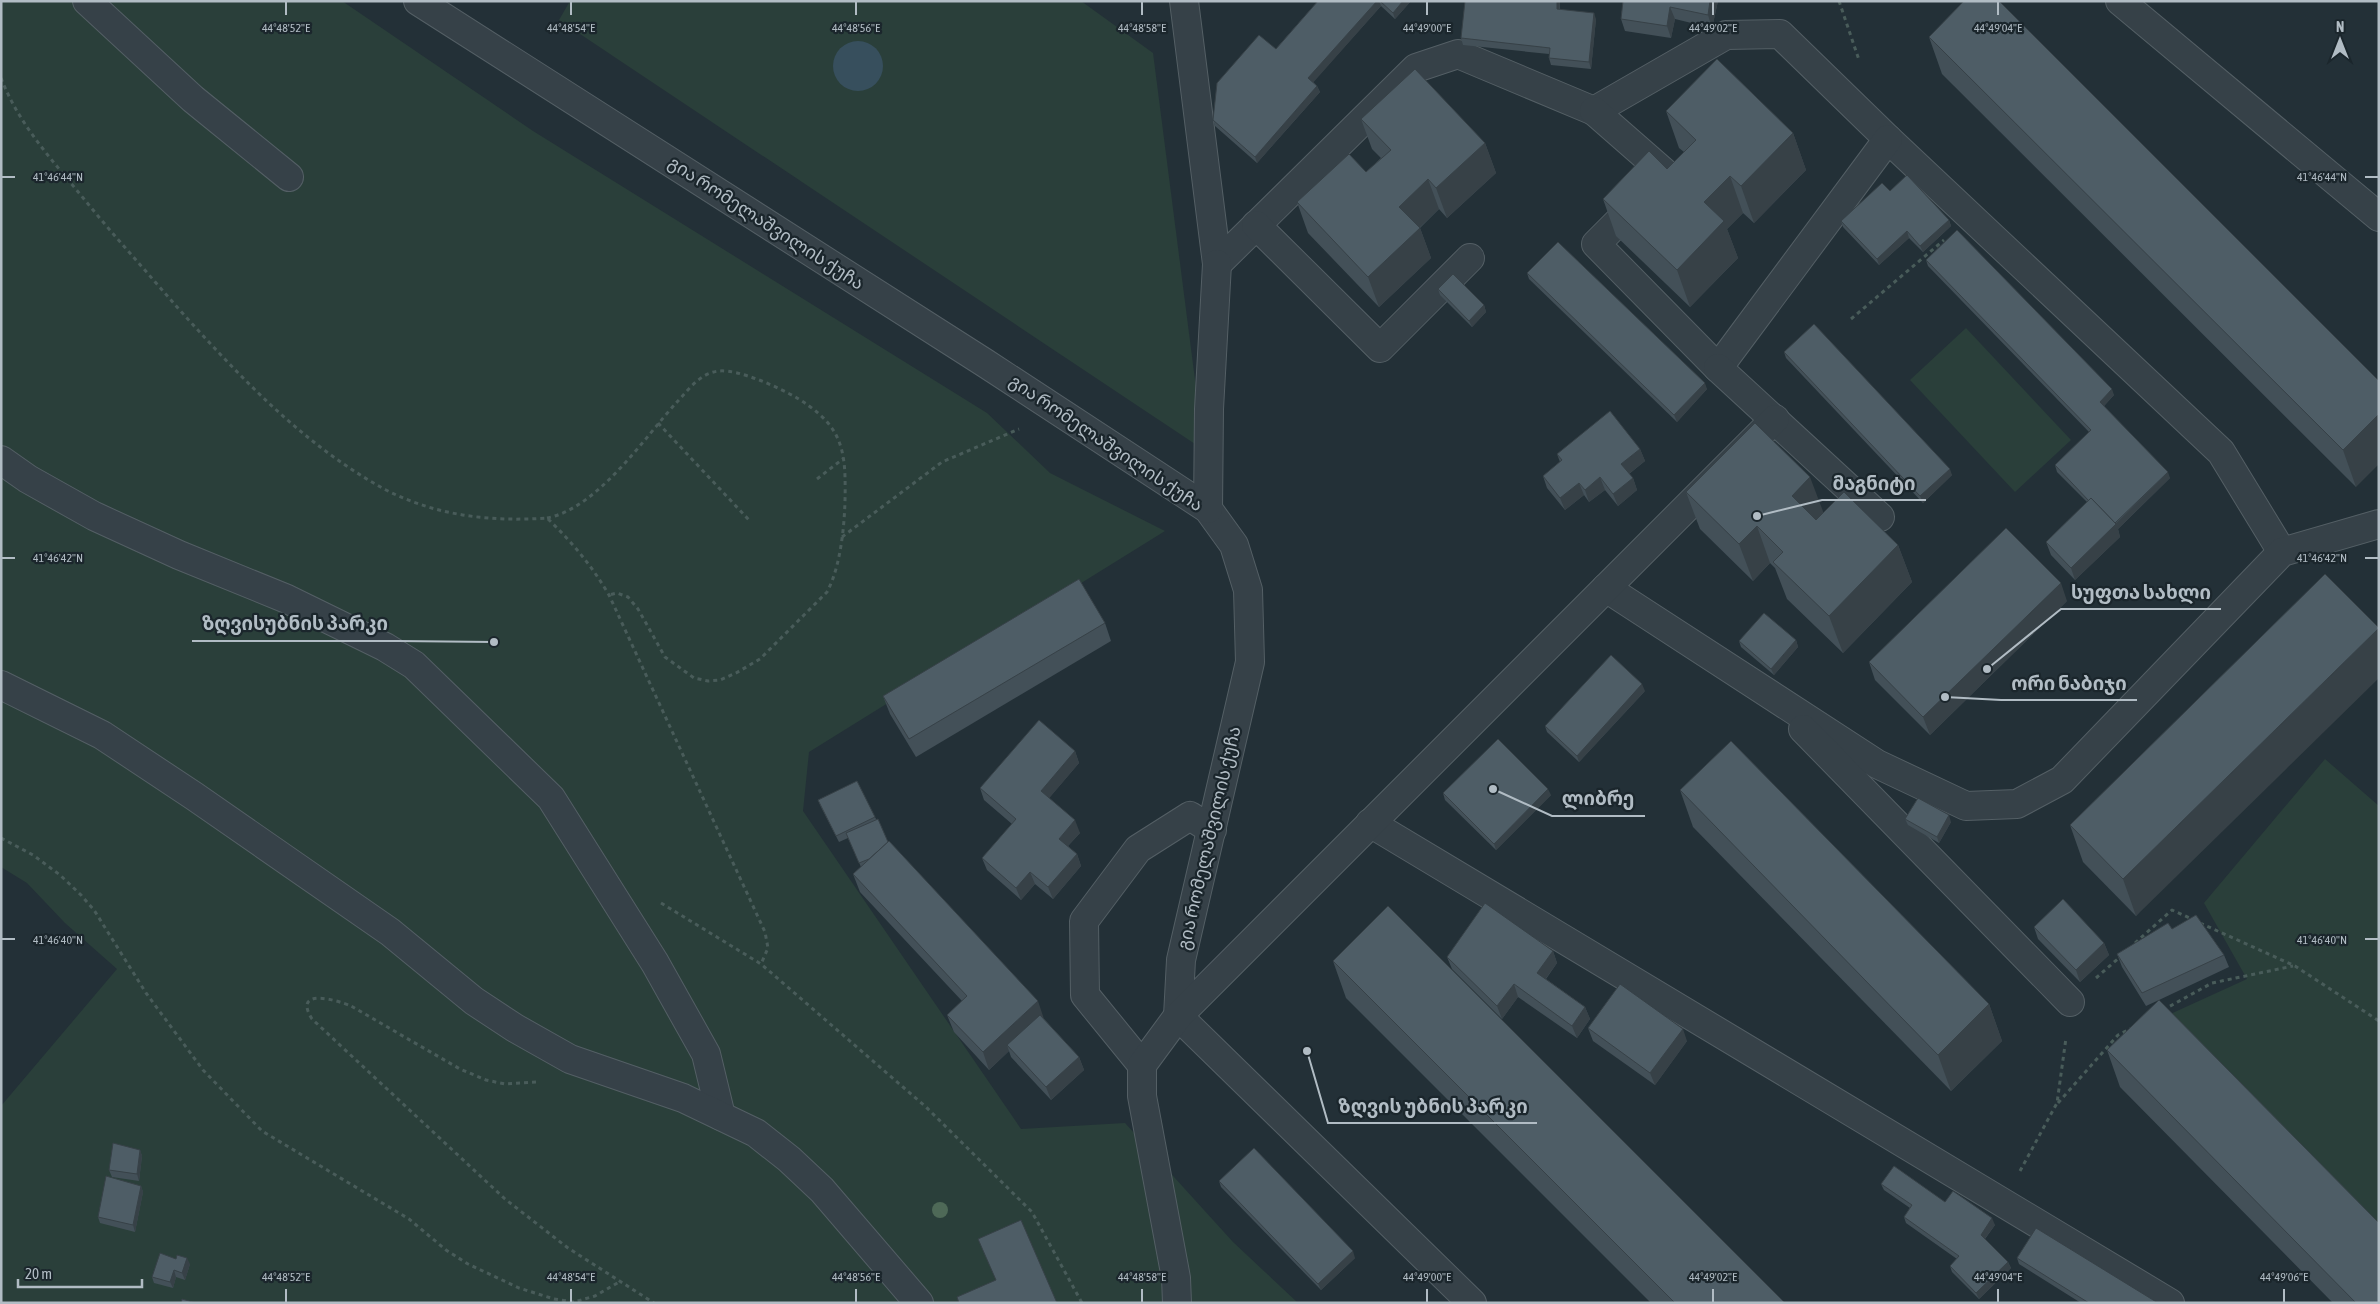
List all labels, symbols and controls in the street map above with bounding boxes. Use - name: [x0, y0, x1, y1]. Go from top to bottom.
- north arrow: [2315, 15, 2365, 65]
- text: N: [2336, 19, 2344, 35]
- text: 44°48'52"E: [262, 21, 310, 35]
- text: 44°48'54"E: [547, 21, 595, 35]
- text: 44°48'56"E: [832, 21, 880, 35]
- text: 44°48'58"E: [1118, 21, 1166, 35]
- text: 44°49'00"E: [1403, 21, 1451, 35]
- text: 44°49'02"E: [1689, 21, 1737, 35]
- text: 44°49'04"E: [1974, 21, 2022, 35]
- street label: გია რომელაშვილის ქუჩა: [664, 151, 868, 295]
- text: 41°46'44"N: [33, 170, 83, 184]
- text: 41°46'44"N: [2297, 170, 2347, 184]
- street label: გია რომელაშვილის ქუჩა: [1005, 370, 1207, 516]
- callout: მაგნიტი: [1822, 466, 1926, 500]
- text: მაგნიტი: [1832, 472, 1916, 495]
- text: 41°46'42"N: [33, 551, 83, 565]
- text: 41°46'42"N: [2297, 551, 2347, 565]
- callout: სუფთა სახლი: [2061, 575, 2221, 609]
- text: სუფთა სახლი: [2071, 581, 2211, 604]
- callout: ზღვისუბნის პარკი: [192, 607, 398, 641]
- text: ზღვისუბნის პარკი: [202, 612, 388, 636]
- callout: ორი ნაბიჯი: [2001, 666, 2137, 700]
- text: ორი ნაბიჯი: [2011, 672, 2127, 695]
- street label: გია რომელაშვილის ქუჩა: [1173, 724, 1245, 952]
- callout: ლიბრე: [1552, 782, 1645, 816]
- text: ლიბრე: [1562, 787, 1634, 810]
- text: 41°46'40"N: [33, 933, 83, 947]
- text: 41°46'40"N: [2297, 933, 2347, 947]
- callout: ზღვის უბნის პარკი: [1328, 1089, 1537, 1123]
- text: ზღვის უბნის პარკი: [1338, 1095, 1528, 1119]
- scale bar: [18, 1256, 141, 1288]
- text: 20 m: [25, 1265, 52, 1282]
- text: 44°48'52"E: [262, 1270, 310, 1284]
- text: 44°48'54"E: [547, 1270, 595, 1284]
- text: 44°48'56"E: [832, 1270, 880, 1284]
- text: 44°48'58"E: [1118, 1270, 1166, 1284]
- text: 44°49'00"E: [1403, 1270, 1451, 1284]
- text: 44°49'02"E: [1689, 1270, 1737, 1284]
- text: 44°49'04"E: [1974, 1270, 2022, 1284]
- text: 44°49'06"E: [2260, 1270, 2308, 1284]

